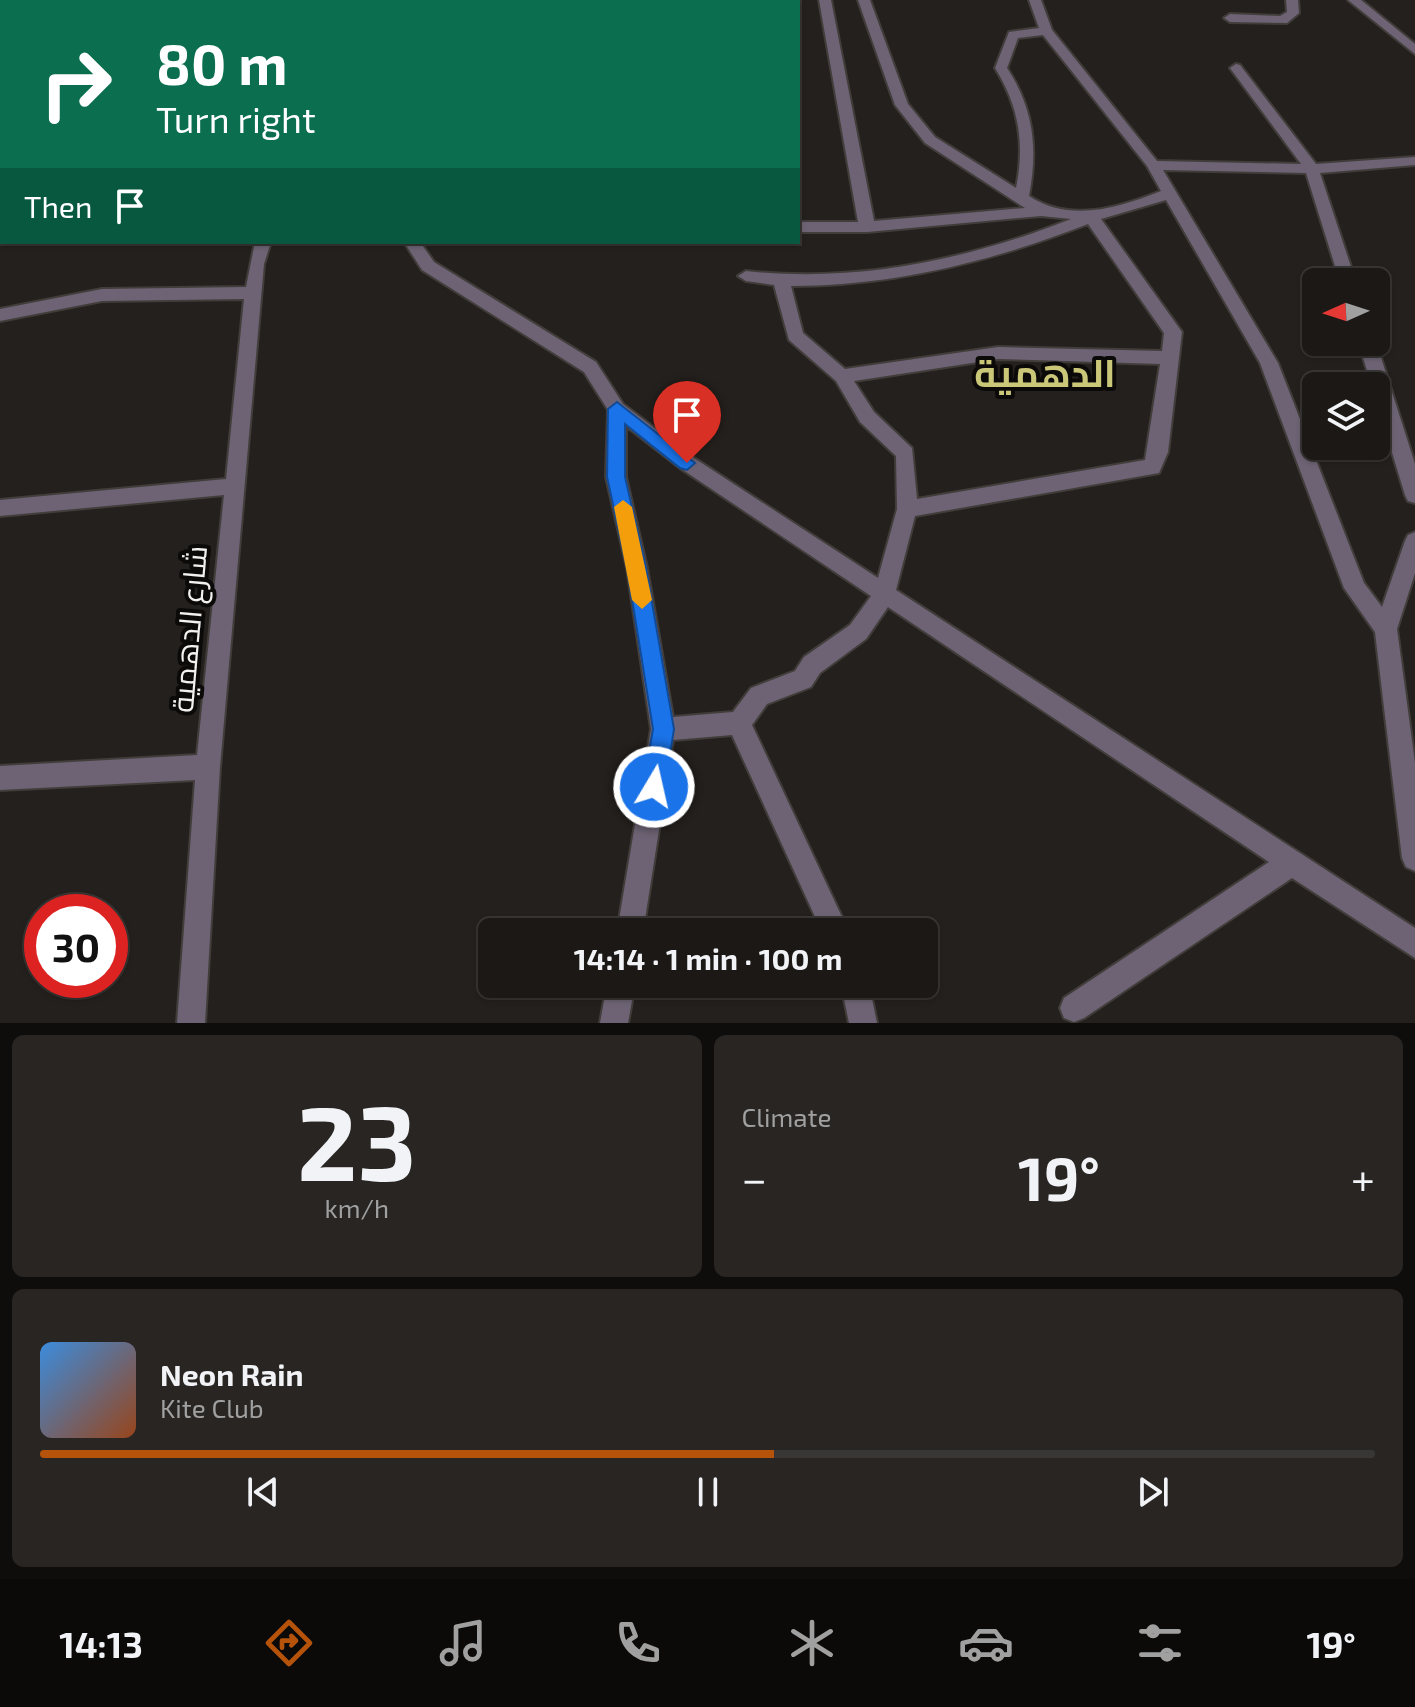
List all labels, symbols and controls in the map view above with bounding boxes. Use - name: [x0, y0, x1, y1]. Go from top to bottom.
- text: 80 m: [156, 29, 288, 96]
- icon: right: [24, 32, 128, 136]
- text: Turn right: [156, 97, 316, 140]
- icon: arrive: [108, 184, 152, 228]
- text: Then: [24, 188, 92, 224]
- north arrow: [1302, 268, 1390, 356]
- map controls: [1302, 268, 1390, 460]
- district label: الدهمية: [974, 349, 1116, 395]
- button: layers: [1302, 372, 1390, 460]
- pin: [653, 381, 721, 463]
- icon: arrive: [665, 393, 709, 437]
- street label: شارع الدهمية: [163, 544, 217, 714]
- position arrow: [612, 745, 696, 829]
- speed limit sign: 30: [24, 894, 128, 998]
- text: 14:14 · 1 min · 100 m: [574, 940, 842, 976]
- text: 23: [297, 1077, 416, 1202]
- text: Climate: [742, 1101, 831, 1132]
- text: 19°: [1018, 1141, 1100, 1213]
- text: −: [742, 1151, 767, 1204]
- text: +: [1351, 1151, 1375, 1204]
- text: km/h: [324, 1192, 389, 1223]
- text: Neon Rain: [160, 1356, 304, 1392]
- text: Kite Club: [160, 1392, 264, 1423]
- icon: previous: [241, 1470, 285, 1514]
- icon: pause: [686, 1470, 730, 1514]
- icon: next: [1131, 1470, 1175, 1514]
- icon: directions: [261, 1615, 317, 1671]
- icon: music: [435, 1615, 491, 1671]
- icon: phone: [610, 1615, 666, 1671]
- icon: climate: [784, 1615, 840, 1671]
- icon: car: [958, 1615, 1014, 1671]
- icon: filters: [1132, 1615, 1188, 1671]
- text: 14:13: [59, 1622, 143, 1665]
- text: 19°: [1307, 1622, 1356, 1665]

